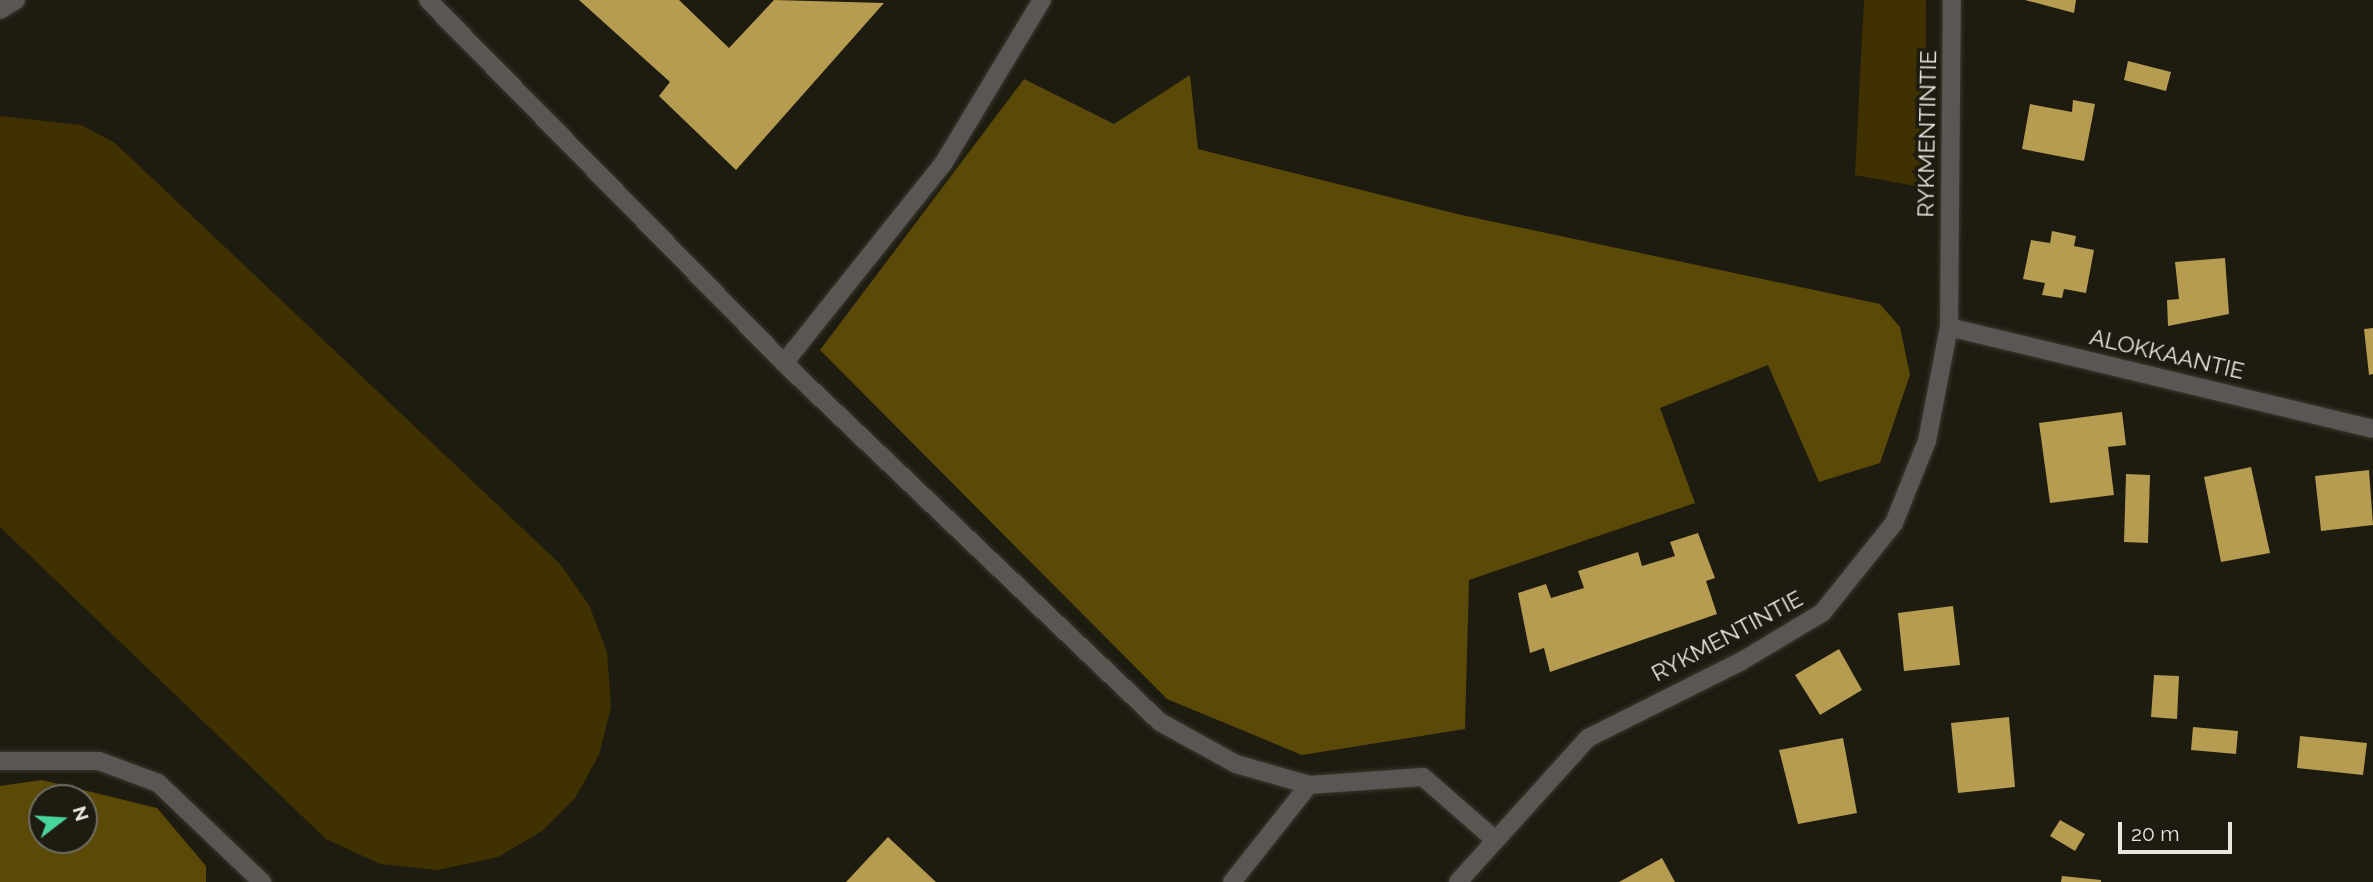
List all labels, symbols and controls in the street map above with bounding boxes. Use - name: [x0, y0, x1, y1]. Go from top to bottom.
- street label: RYKMENTINTIE: [1912, 50, 1942, 218]
- street label: ALOKKAANTIE: [2087, 323, 2247, 385]
- street label: RYKMENTINTIE: [1647, 585, 1807, 687]
- north arrow: [28, 784, 98, 854]
- text: N: [69, 803, 94, 824]
- scale bar: [2121, 808, 2235, 852]
- text: 20 m: [2131, 821, 2179, 846]

